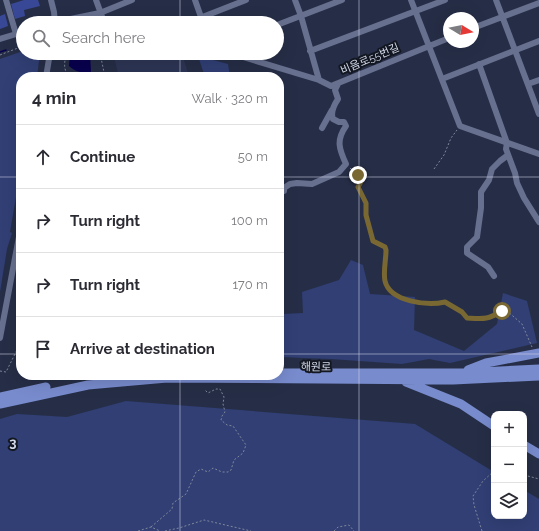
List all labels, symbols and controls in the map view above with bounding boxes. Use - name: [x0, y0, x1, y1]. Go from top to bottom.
- north arrow: [443, 12, 479, 48]
- search box: [16, 16, 284, 60]
- icon: search: [30, 27, 52, 49]
- text: Search here: [62, 29, 145, 47]
- street label: 비음로55번길: [339, 41, 401, 77]
- text: 4 min: [32, 88, 76, 108]
- text: Walk · 320 m: [192, 91, 268, 106]
- icon: ahead: [32, 146, 54, 168]
- text: Continue: [70, 148, 135, 166]
- text: 50 m: [238, 149, 268, 164]
- route end: [349, 166, 367, 184]
- icon: right: [32, 210, 54, 232]
- text: Turn right: [70, 212, 140, 230]
- text: 100 m: [231, 213, 268, 228]
- icon: right: [32, 274, 54, 296]
- text: Turn right: [70, 276, 140, 294]
- text: 170 m: [232, 277, 268, 292]
- route start: [493, 302, 511, 320]
- icon: arrive: [32, 338, 54, 360]
- text: Arrive at destination: [70, 340, 215, 358]
- street label: 해원로: [301, 360, 331, 374]
- map controls: [491, 411, 527, 519]
- button: +: [491, 411, 527, 447]
- text: 3: [9, 435, 17, 450]
- button: −: [491, 447, 527, 483]
- button: layers: [491, 483, 527, 519]

